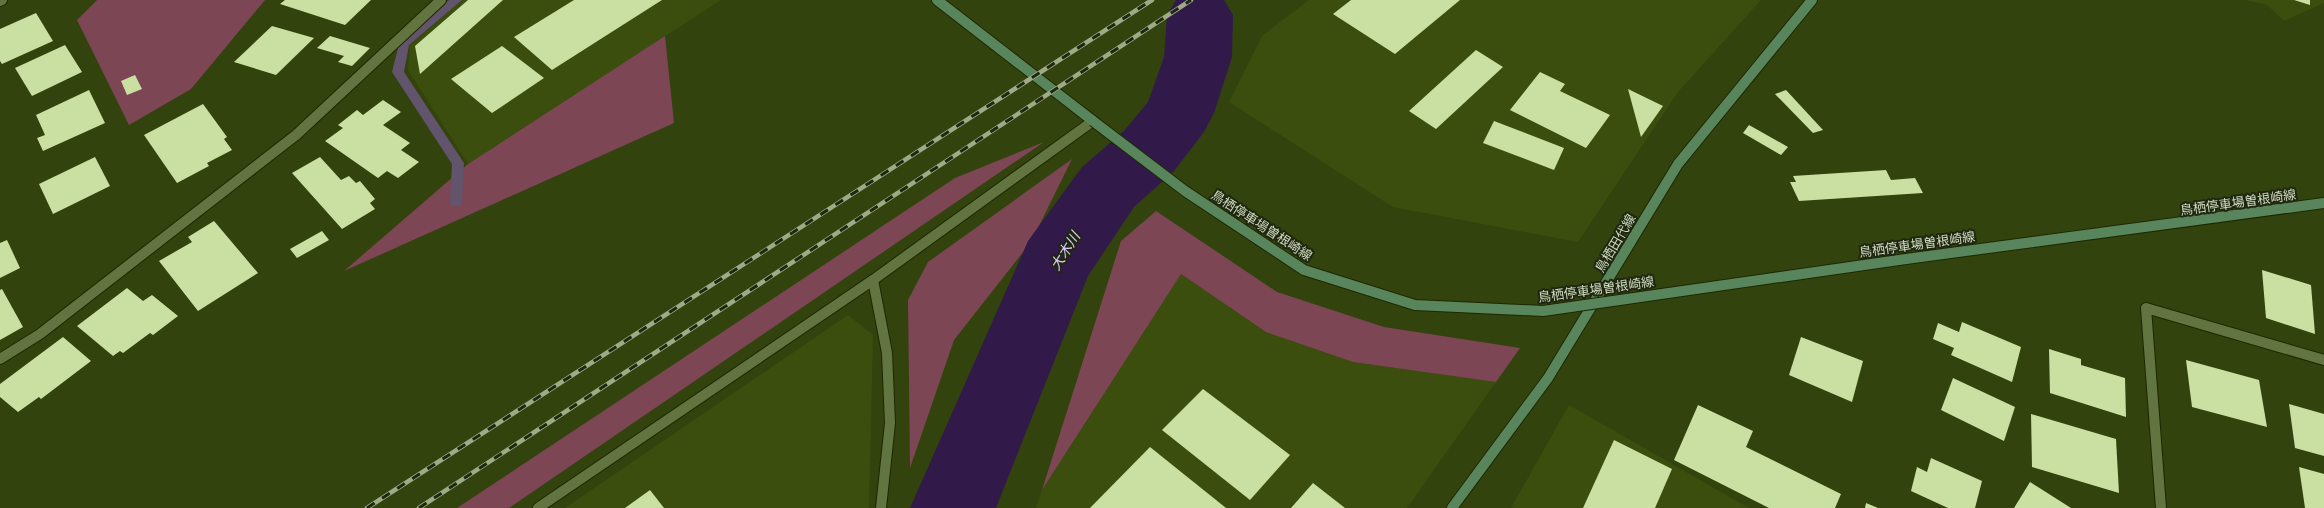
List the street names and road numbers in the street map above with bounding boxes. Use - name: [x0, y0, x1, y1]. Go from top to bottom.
- street label: 鳥栖停車場曽根崎線: [1209, 187, 1315, 264]
- street label: 鳥栖停車場曽根崎線: [2179, 187, 2297, 218]
- street label: 鳥栖田代線: [1592, 212, 1639, 275]
- street label: 鳥栖停車場曽根崎線: [1858, 229, 1976, 260]
- street label: 鳥栖停車場曽根崎線: [1537, 274, 1655, 305]

